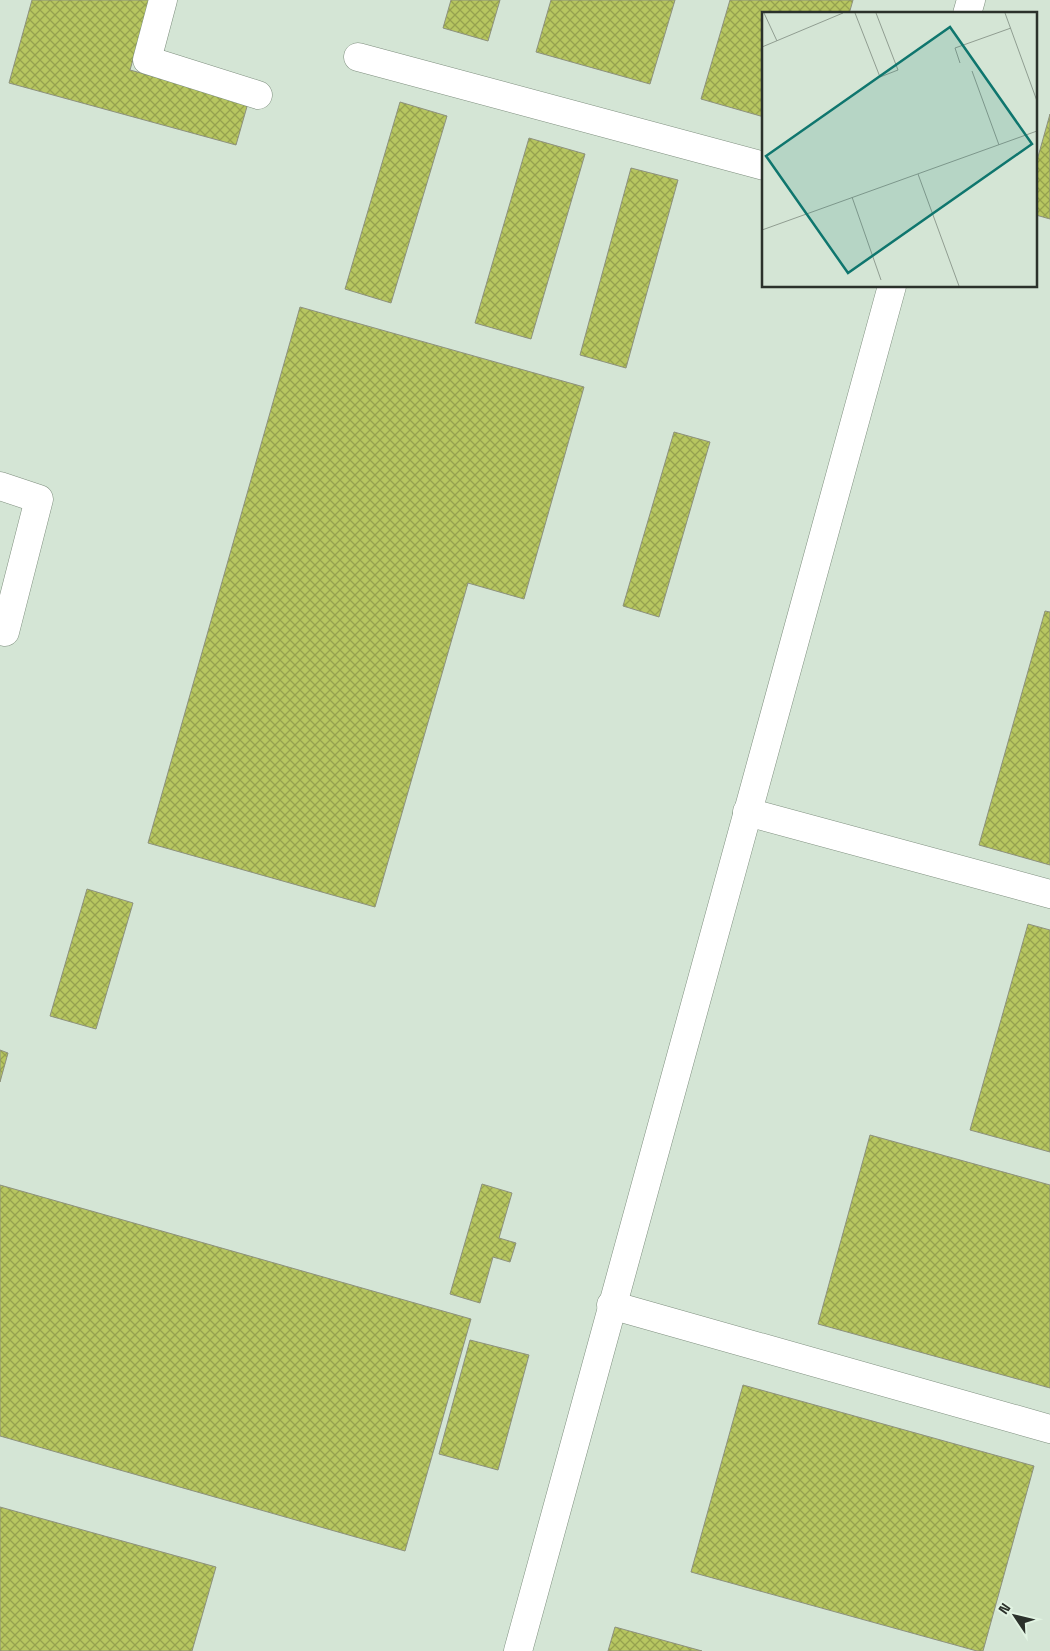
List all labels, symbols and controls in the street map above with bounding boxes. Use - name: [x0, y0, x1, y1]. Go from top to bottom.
- inset map: [762, 12, 1038, 288]
- north arrow: [990, 1591, 1040, 1641]
- text: N: [994, 1600, 1014, 1618]

